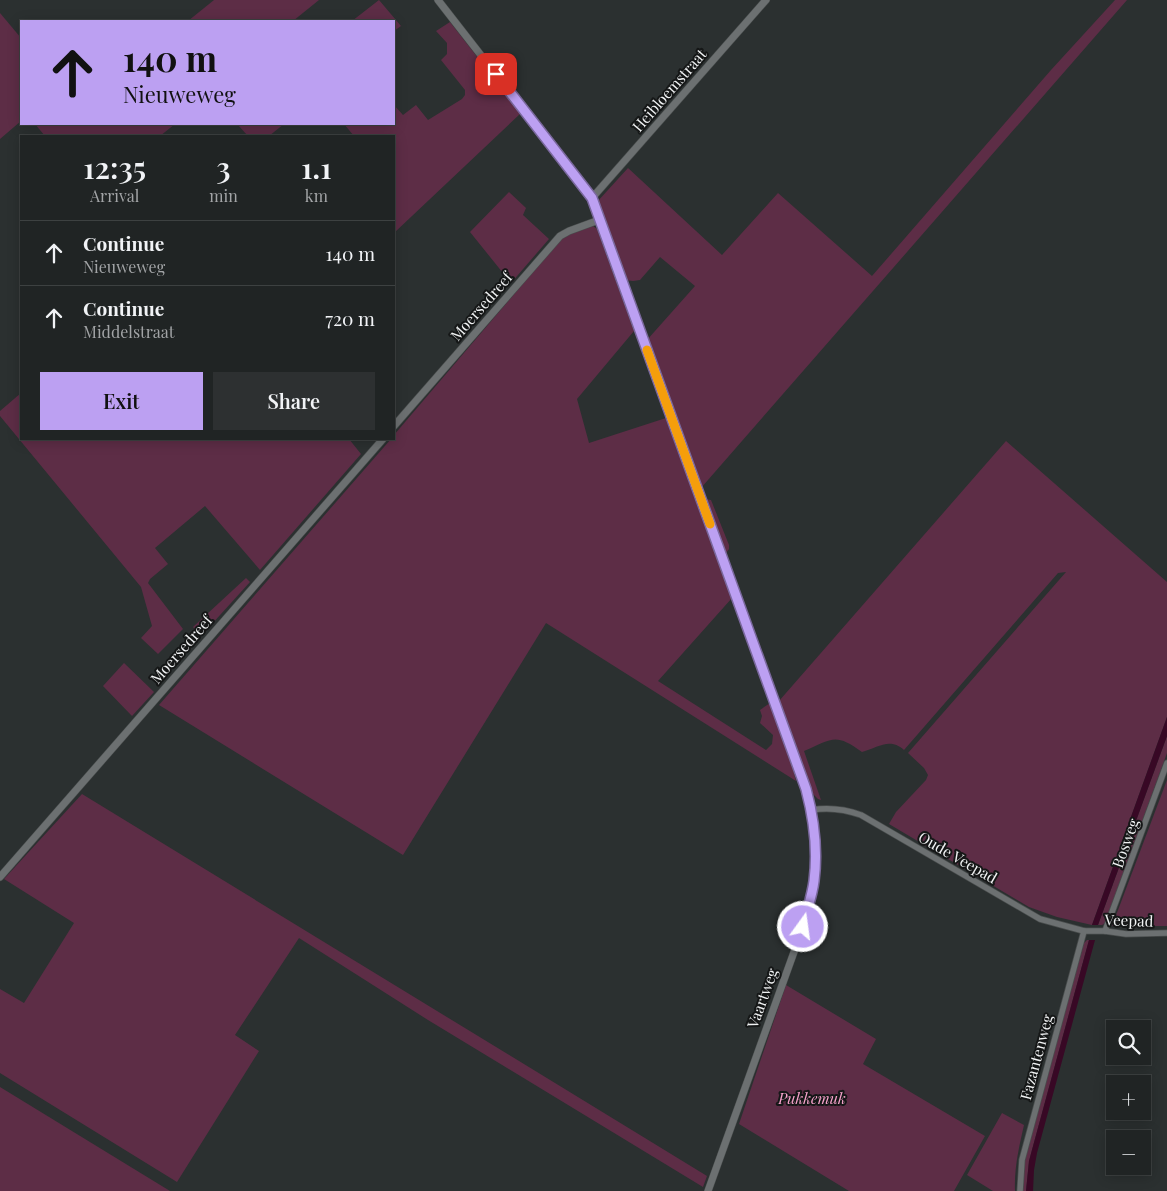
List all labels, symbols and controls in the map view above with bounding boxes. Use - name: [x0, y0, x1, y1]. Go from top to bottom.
- text: 140 m: [123, 34, 217, 81]
- icon: ahead: [40, 40, 105, 105]
- street label: Heibloemstraat: [627, 44, 711, 136]
- pin: [475, 53, 517, 95]
- icon: arrive: [482, 60, 510, 88]
- text: Nieuweweg: [123, 79, 236, 109]
- text: 12:35: [83, 147, 146, 187]
- text: 3: [216, 147, 231, 187]
- text: 1.1: [301, 147, 332, 187]
- text: Arrival: [90, 185, 139, 206]
- text: min: [209, 185, 238, 206]
- text: km: [305, 185, 328, 206]
- text: Continue: [83, 230, 164, 256]
- icon: ahead: [40, 239, 68, 267]
- text: 140 m: [326, 240, 375, 266]
- text: Nieuweweg: [83, 256, 165, 277]
- street label: Moersedreef: [446, 267, 517, 345]
- text: Continue: [83, 295, 164, 321]
- icon: ahead: [40, 304, 68, 332]
- text: 720 m: [325, 305, 375, 331]
- text: Middelstraat: [83, 321, 174, 342]
- button: Exit: [40, 372, 203, 430]
- button: Share: [213, 372, 375, 430]
- street label: Moersedreef: [146, 610, 217, 688]
- street label: Bosweg: [1107, 815, 1143, 870]
- street label: Oude Veepad: [915, 826, 1001, 888]
- position arrow: [776, 900, 828, 952]
- street label: Veepad: [1103, 909, 1154, 931]
- street label: Vaartweg: [742, 965, 782, 1032]
- street label: Fazantenweg: [1015, 1012, 1057, 1102]
- map controls: [1106, 1020, 1151, 1175]
- button: search: [1106, 1020, 1151, 1065]
- button: +: [1106, 1075, 1151, 1120]
- park label: Pukkemuk: [777, 1088, 846, 1108]
- button: −: [1106, 1130, 1151, 1175]

